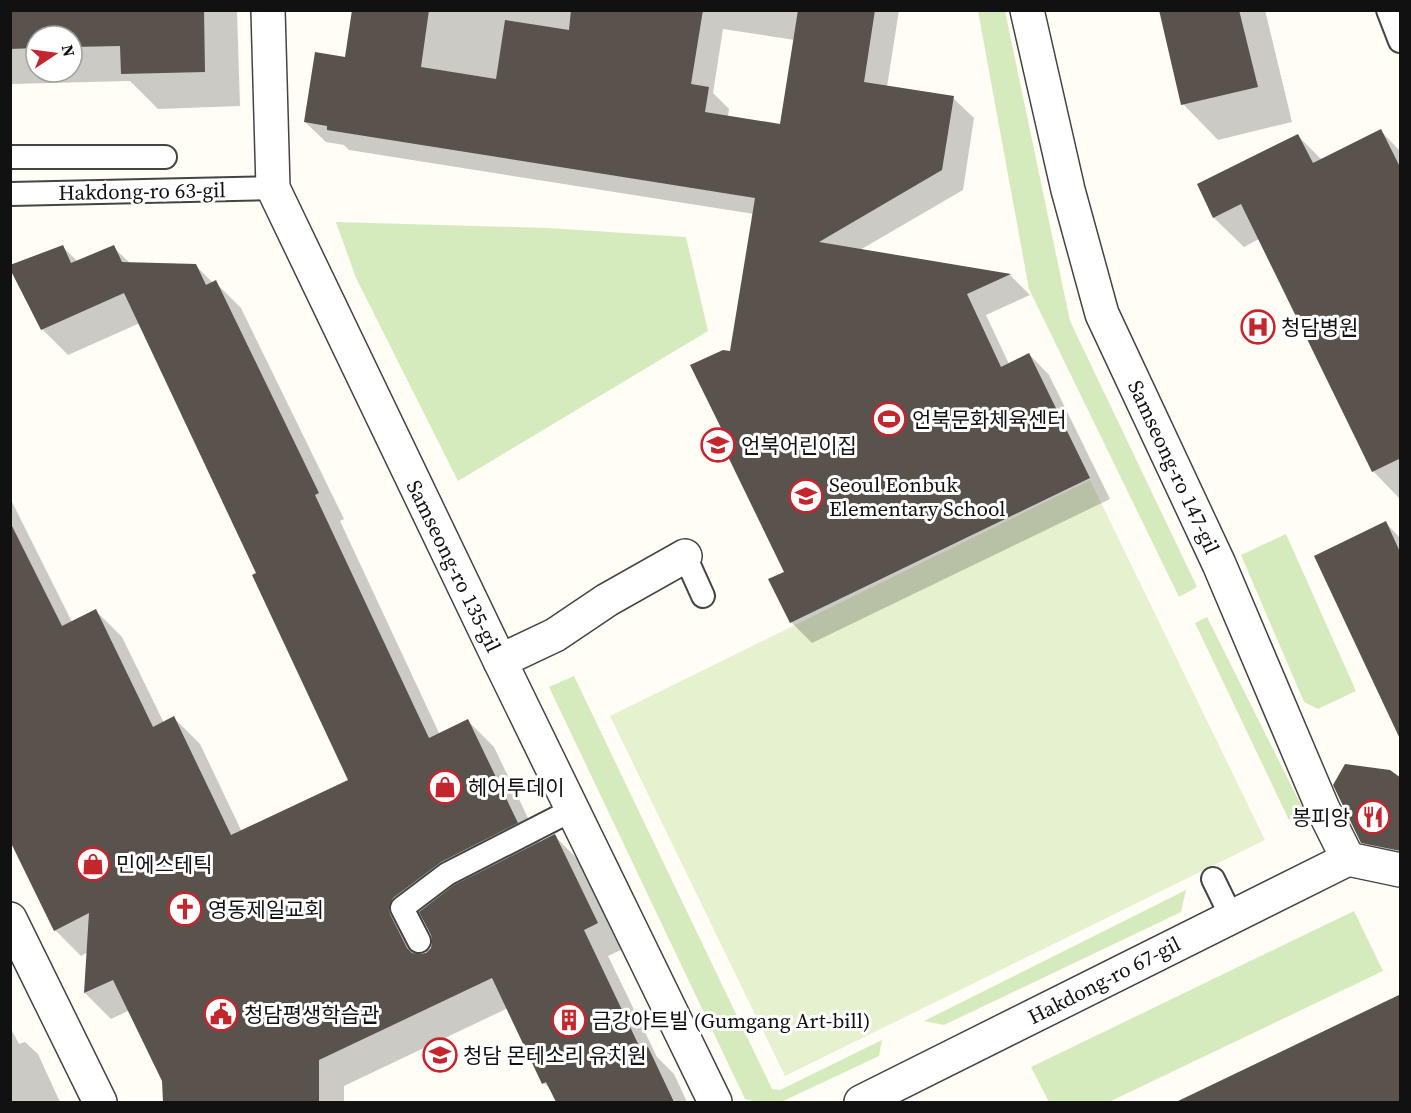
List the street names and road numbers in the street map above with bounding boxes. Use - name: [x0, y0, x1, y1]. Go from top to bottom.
- street label: Hakdong-ro 63-gil: [58, 175, 226, 207]
- street label: Samseong-ro 147-gil: [1121, 376, 1227, 558]
- street label: Samseong-ro 135-gil: [400, 475, 508, 657]
- street label: Hakdong-ro 67-gil: [1023, 929, 1185, 1031]

